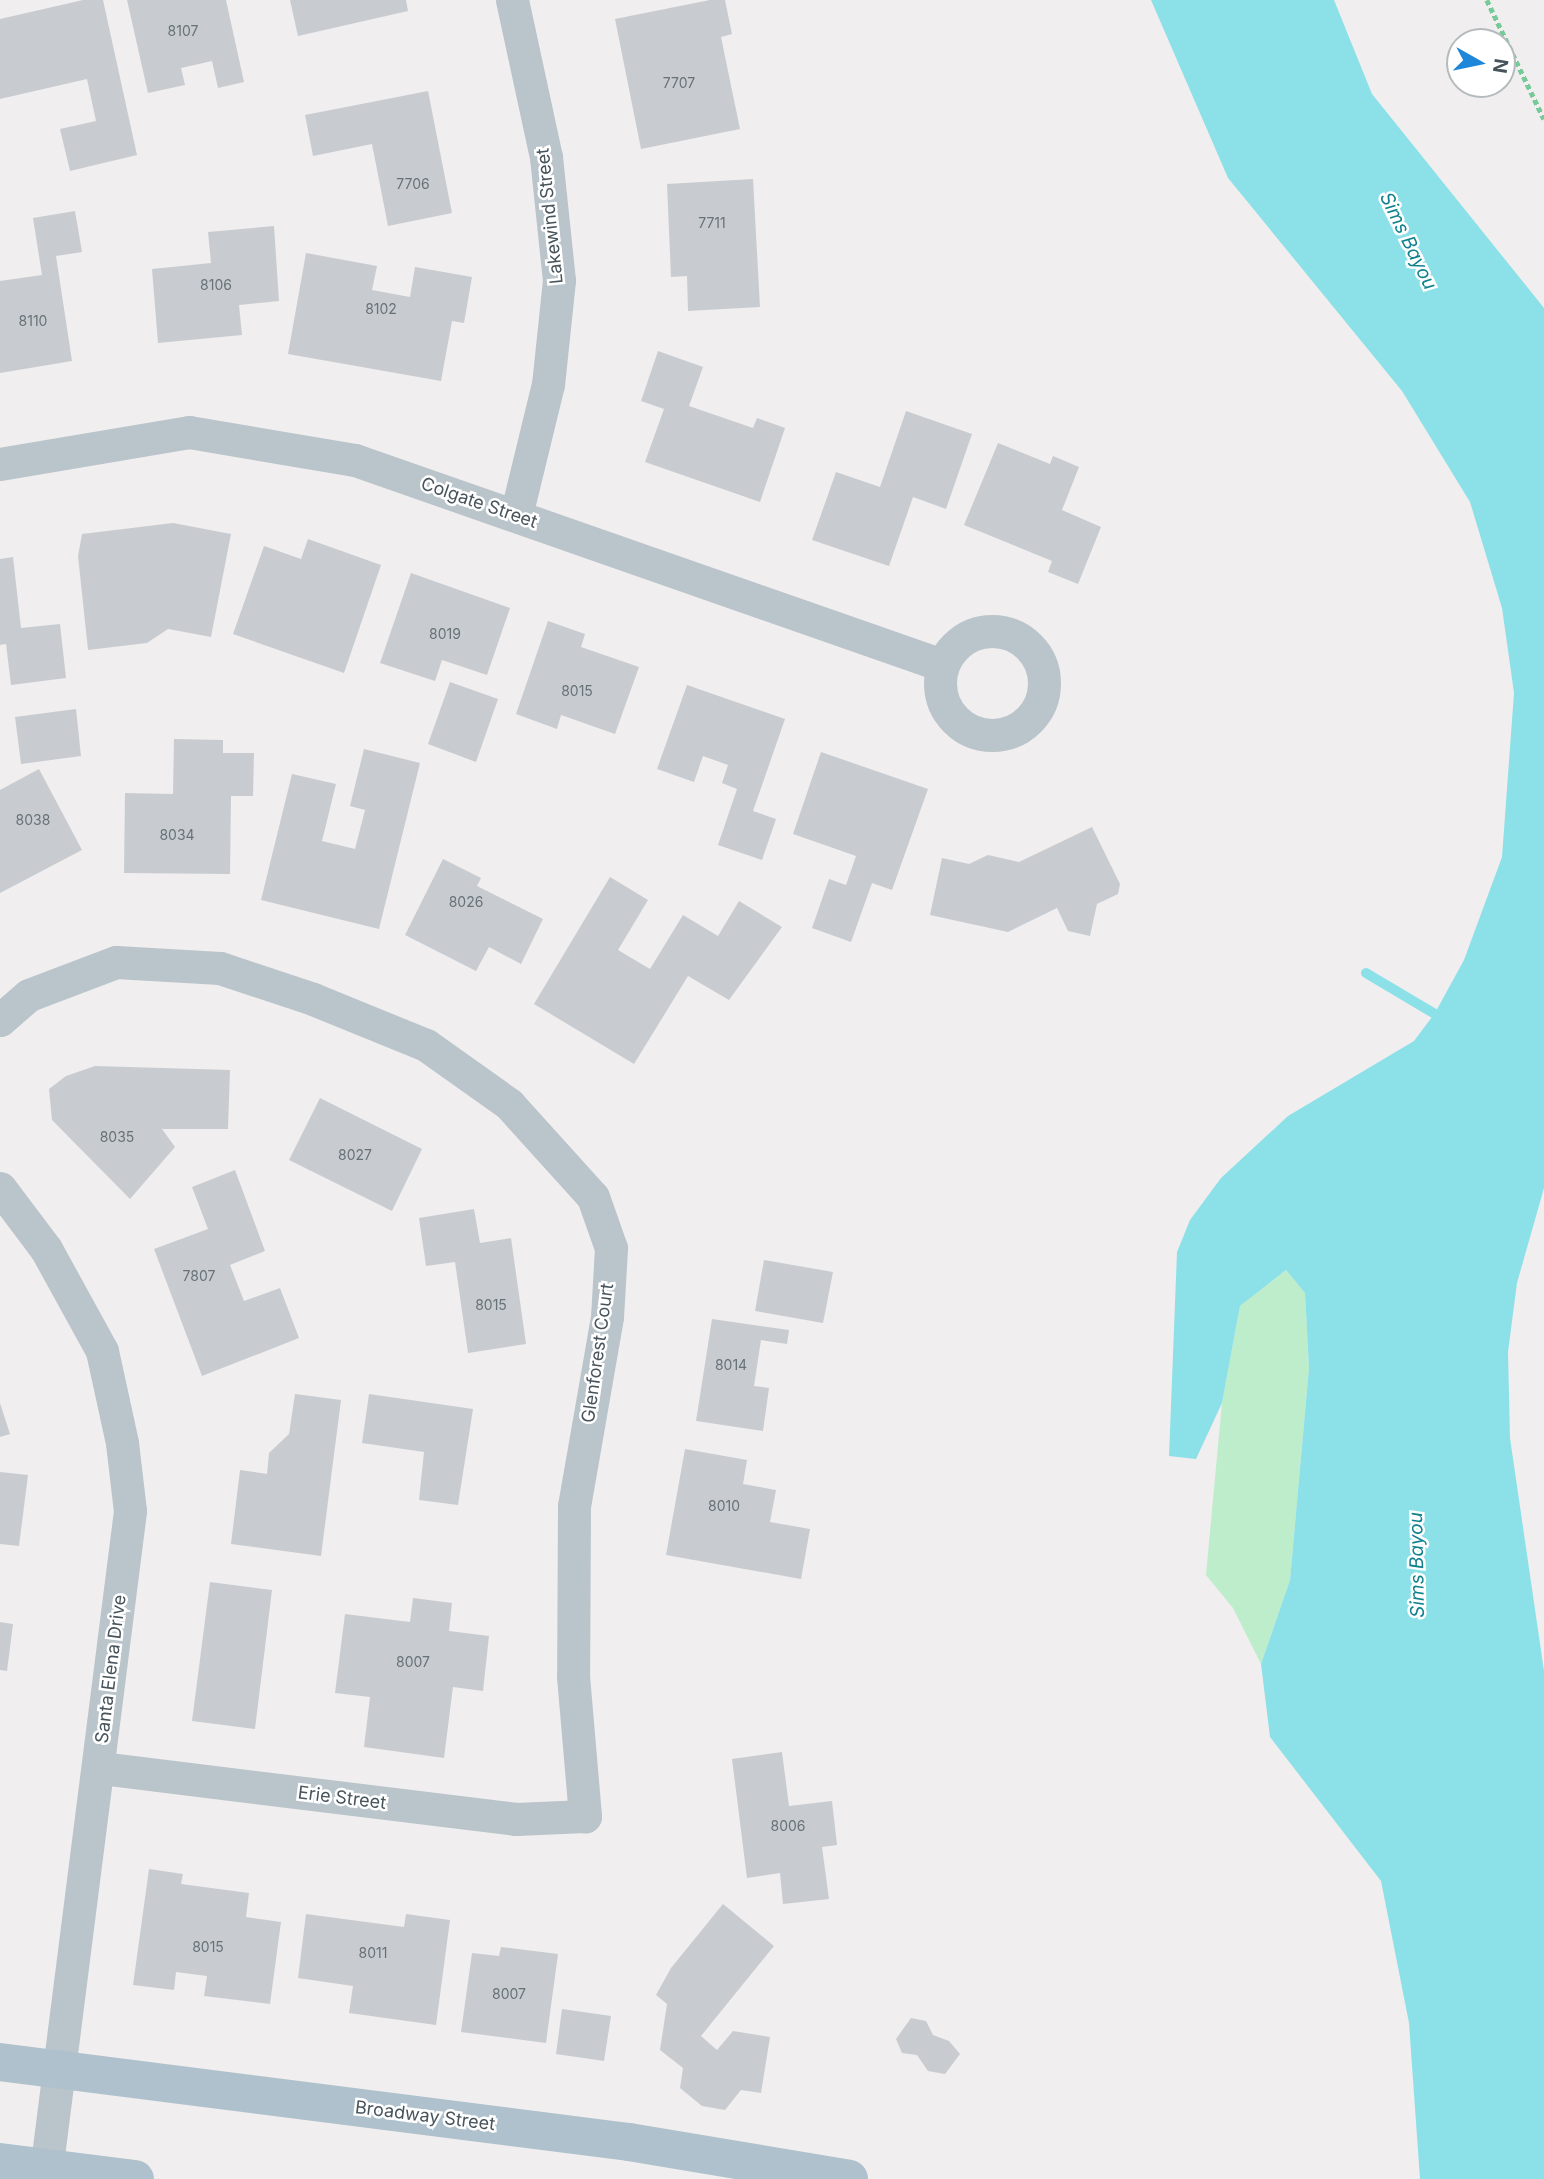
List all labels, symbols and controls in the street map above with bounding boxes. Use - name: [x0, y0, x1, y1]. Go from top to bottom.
- house number: 8107: [168, 23, 198, 39]
- north arrow: [1446, 28, 1516, 98]
- text: N: [1488, 57, 1513, 75]
- house number: 7707: [663, 75, 695, 91]
- street label: Lakewind Street: [532, 147, 568, 285]
- house number: 7706: [396, 176, 430, 192]
- water label: Sims Bayou: [1375, 189, 1441, 293]
- house number: 7711: [698, 215, 726, 231]
- house number: 8106: [200, 277, 232, 293]
- house number: 8102: [365, 301, 397, 317]
- house number: 8110: [19, 313, 47, 329]
- street label: Colgate Street: [418, 473, 540, 533]
- house number: 8019: [429, 626, 461, 642]
- house number: 8015: [561, 683, 593, 699]
- house number: 8038: [16, 812, 50, 828]
- house number: 8034: [159, 827, 195, 843]
- house number: 8026: [449, 894, 483, 910]
- house number: 8035: [100, 1129, 134, 1145]
- house number: 8027: [338, 1147, 372, 1163]
- house number: 7807: [183, 1268, 215, 1284]
- street label: Glenforest Court: [578, 1282, 618, 1424]
- house number: 8015: [475, 1297, 507, 1313]
- house number: 8014: [715, 1357, 747, 1373]
- house number: 8010: [708, 1498, 740, 1514]
- water label: Sims Bayou: [1405, 1512, 1429, 1618]
- street label: Santa Elena Drive: [91, 1593, 131, 1745]
- house number: 8007: [396, 1654, 430, 1670]
- street label: Erie Street: [297, 1782, 387, 1814]
- house number: 8006: [770, 1818, 806, 1834]
- house number: 8015: [192, 1939, 224, 1955]
- house number: 8011: [359, 1945, 387, 1961]
- house number: 8007: [492, 1986, 526, 2002]
- street label: Broadway Street: [354, 2097, 496, 2135]

